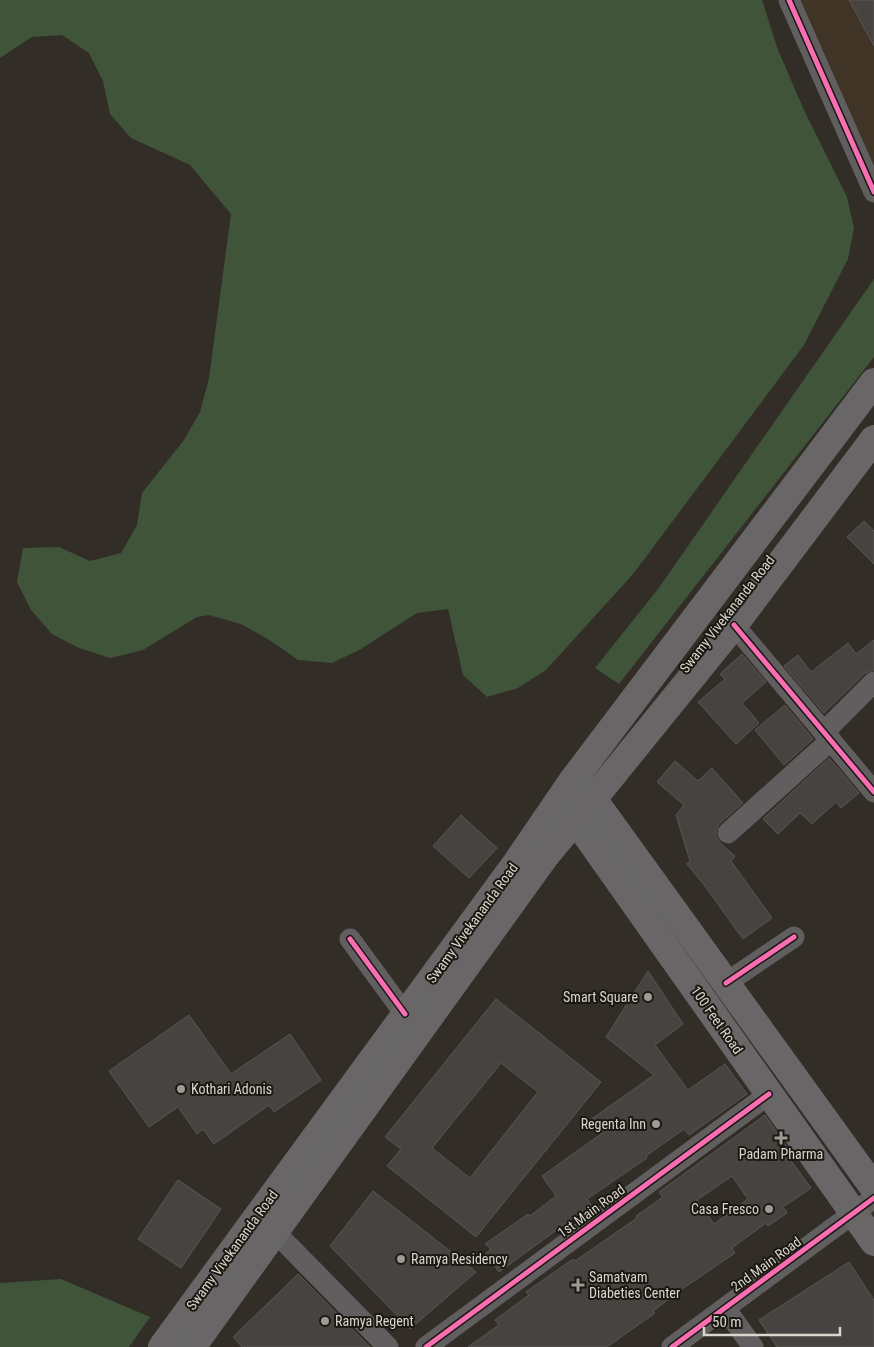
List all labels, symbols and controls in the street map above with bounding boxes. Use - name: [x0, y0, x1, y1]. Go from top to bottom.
- street label: Swamy Vivekananda Road: [676, 552, 778, 676]
- street label: Swamy Vivekananda Road: [423, 860, 521, 986]
- street label: 100 Feet Road: [688, 983, 746, 1057]
- place label: Smart Square: [563, 989, 638, 1005]
- marker: Smart Square: [642, 991, 654, 1003]
- place label: Kothari Adonis: [191, 1081, 272, 1097]
- marker: Kothari Adonis: [175, 1083, 187, 1095]
- place label: Regenta Inn: [581, 1116, 646, 1132]
- marker: Regenta Inn: [650, 1118, 662, 1130]
- marker: Padam Pharma: [775, 1132, 787, 1144]
- place label: Padam Pharma: [739, 1146, 823, 1162]
- street label: 1st Main Road: [554, 1181, 628, 1241]
- street label: Swamy Vivekananda Road: [183, 1187, 281, 1313]
- place label: Casa Fresco: [691, 1201, 759, 1217]
- marker: Casa Fresco: [763, 1203, 775, 1215]
- street label: 2nd Main Road: [728, 1233, 804, 1295]
- place label: Ramya Residency: [411, 1251, 508, 1267]
- marker: Ramya Residency: [395, 1253, 407, 1265]
- place label: Samatvam Diabeties Center: [589, 1269, 680, 1301]
- marker: Samatvam Diabeties Center: [571, 1278, 585, 1292]
- scale bar: [704, 1304, 840, 1336]
- place label: Ramya Regent: [335, 1313, 414, 1329]
- text: 50 m: [712, 1313, 742, 1331]
- marker: Ramya Regent: [319, 1315, 331, 1327]

